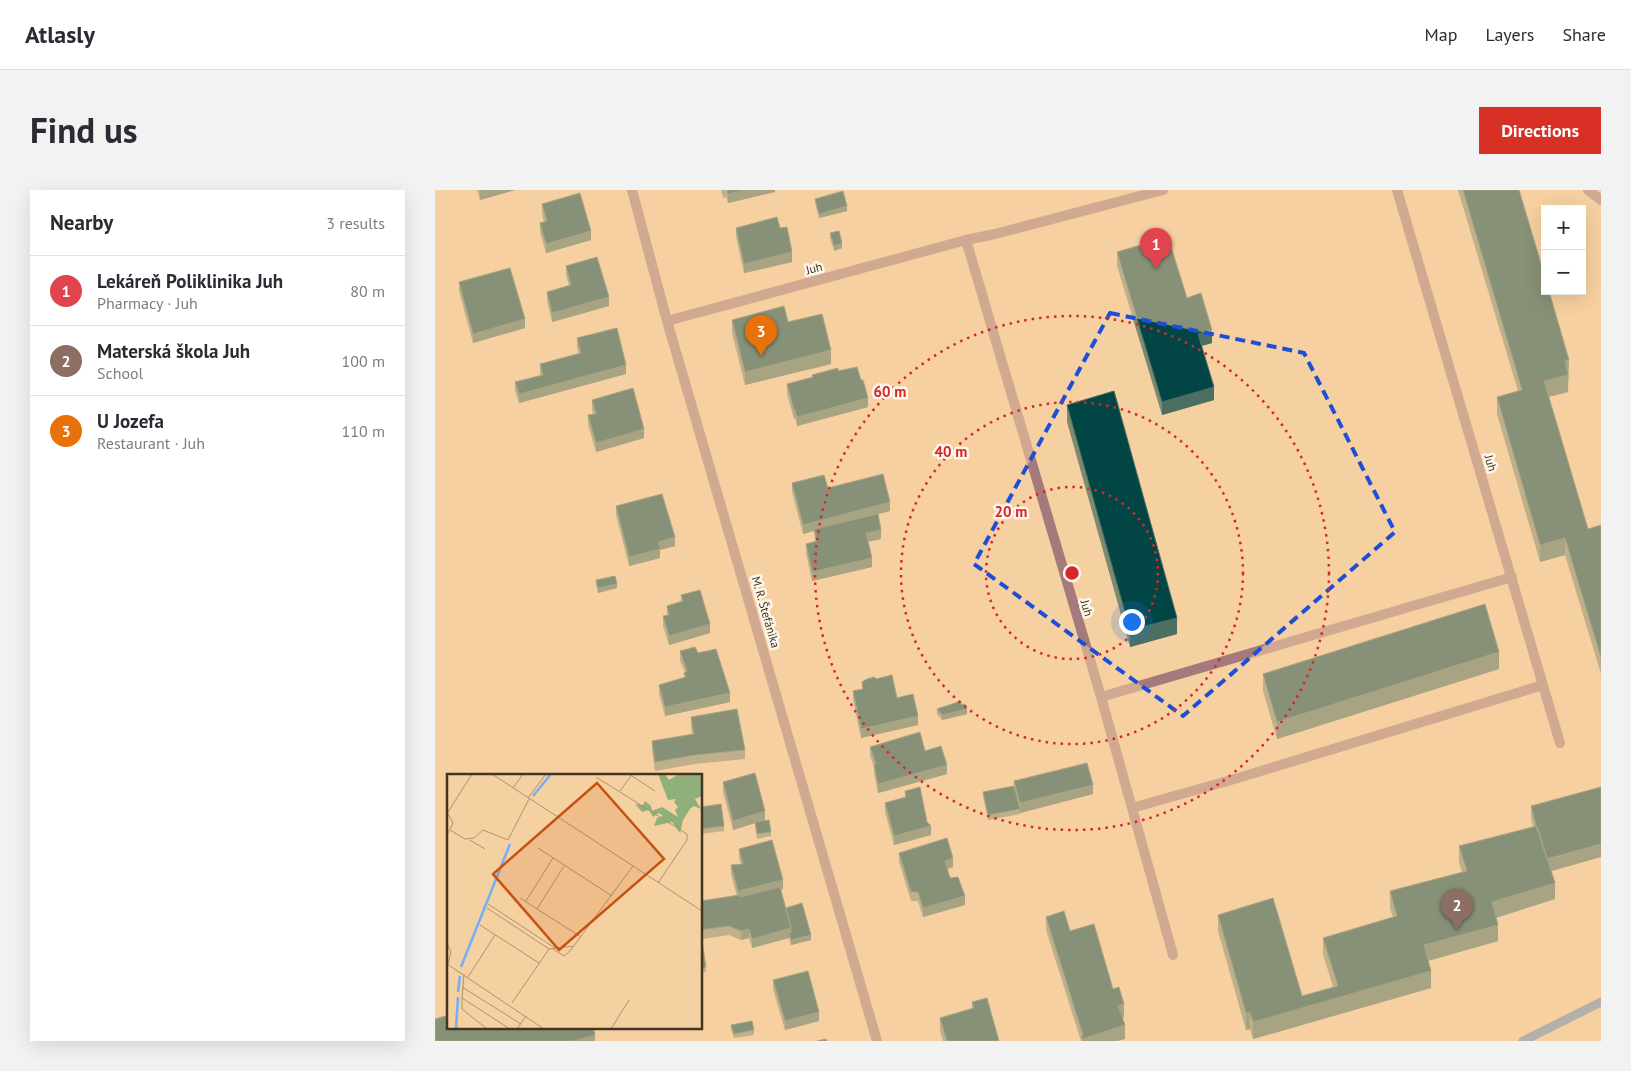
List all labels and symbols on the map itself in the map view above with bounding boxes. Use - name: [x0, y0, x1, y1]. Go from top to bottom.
- pin: 1: [1140, 228, 1172, 269]
- street label: Juh: [803, 259, 824, 278]
- pin: 3: [745, 315, 777, 356]
- text: 60 m: [874, 382, 906, 401]
- text: 40 m: [935, 442, 967, 461]
- street label: Juh: [1481, 452, 1500, 473]
- text: 20 m: [995, 502, 1027, 521]
- centre of rings: [1063, 564, 1081, 582]
- street label: M. R. Štefánika: [749, 574, 783, 650]
- street label: Juh: [1077, 597, 1096, 618]
- your location: [1119, 609, 1145, 635]
- inset map: [447, 774, 703, 1028]
- pin: 2: [1441, 889, 1473, 930]

